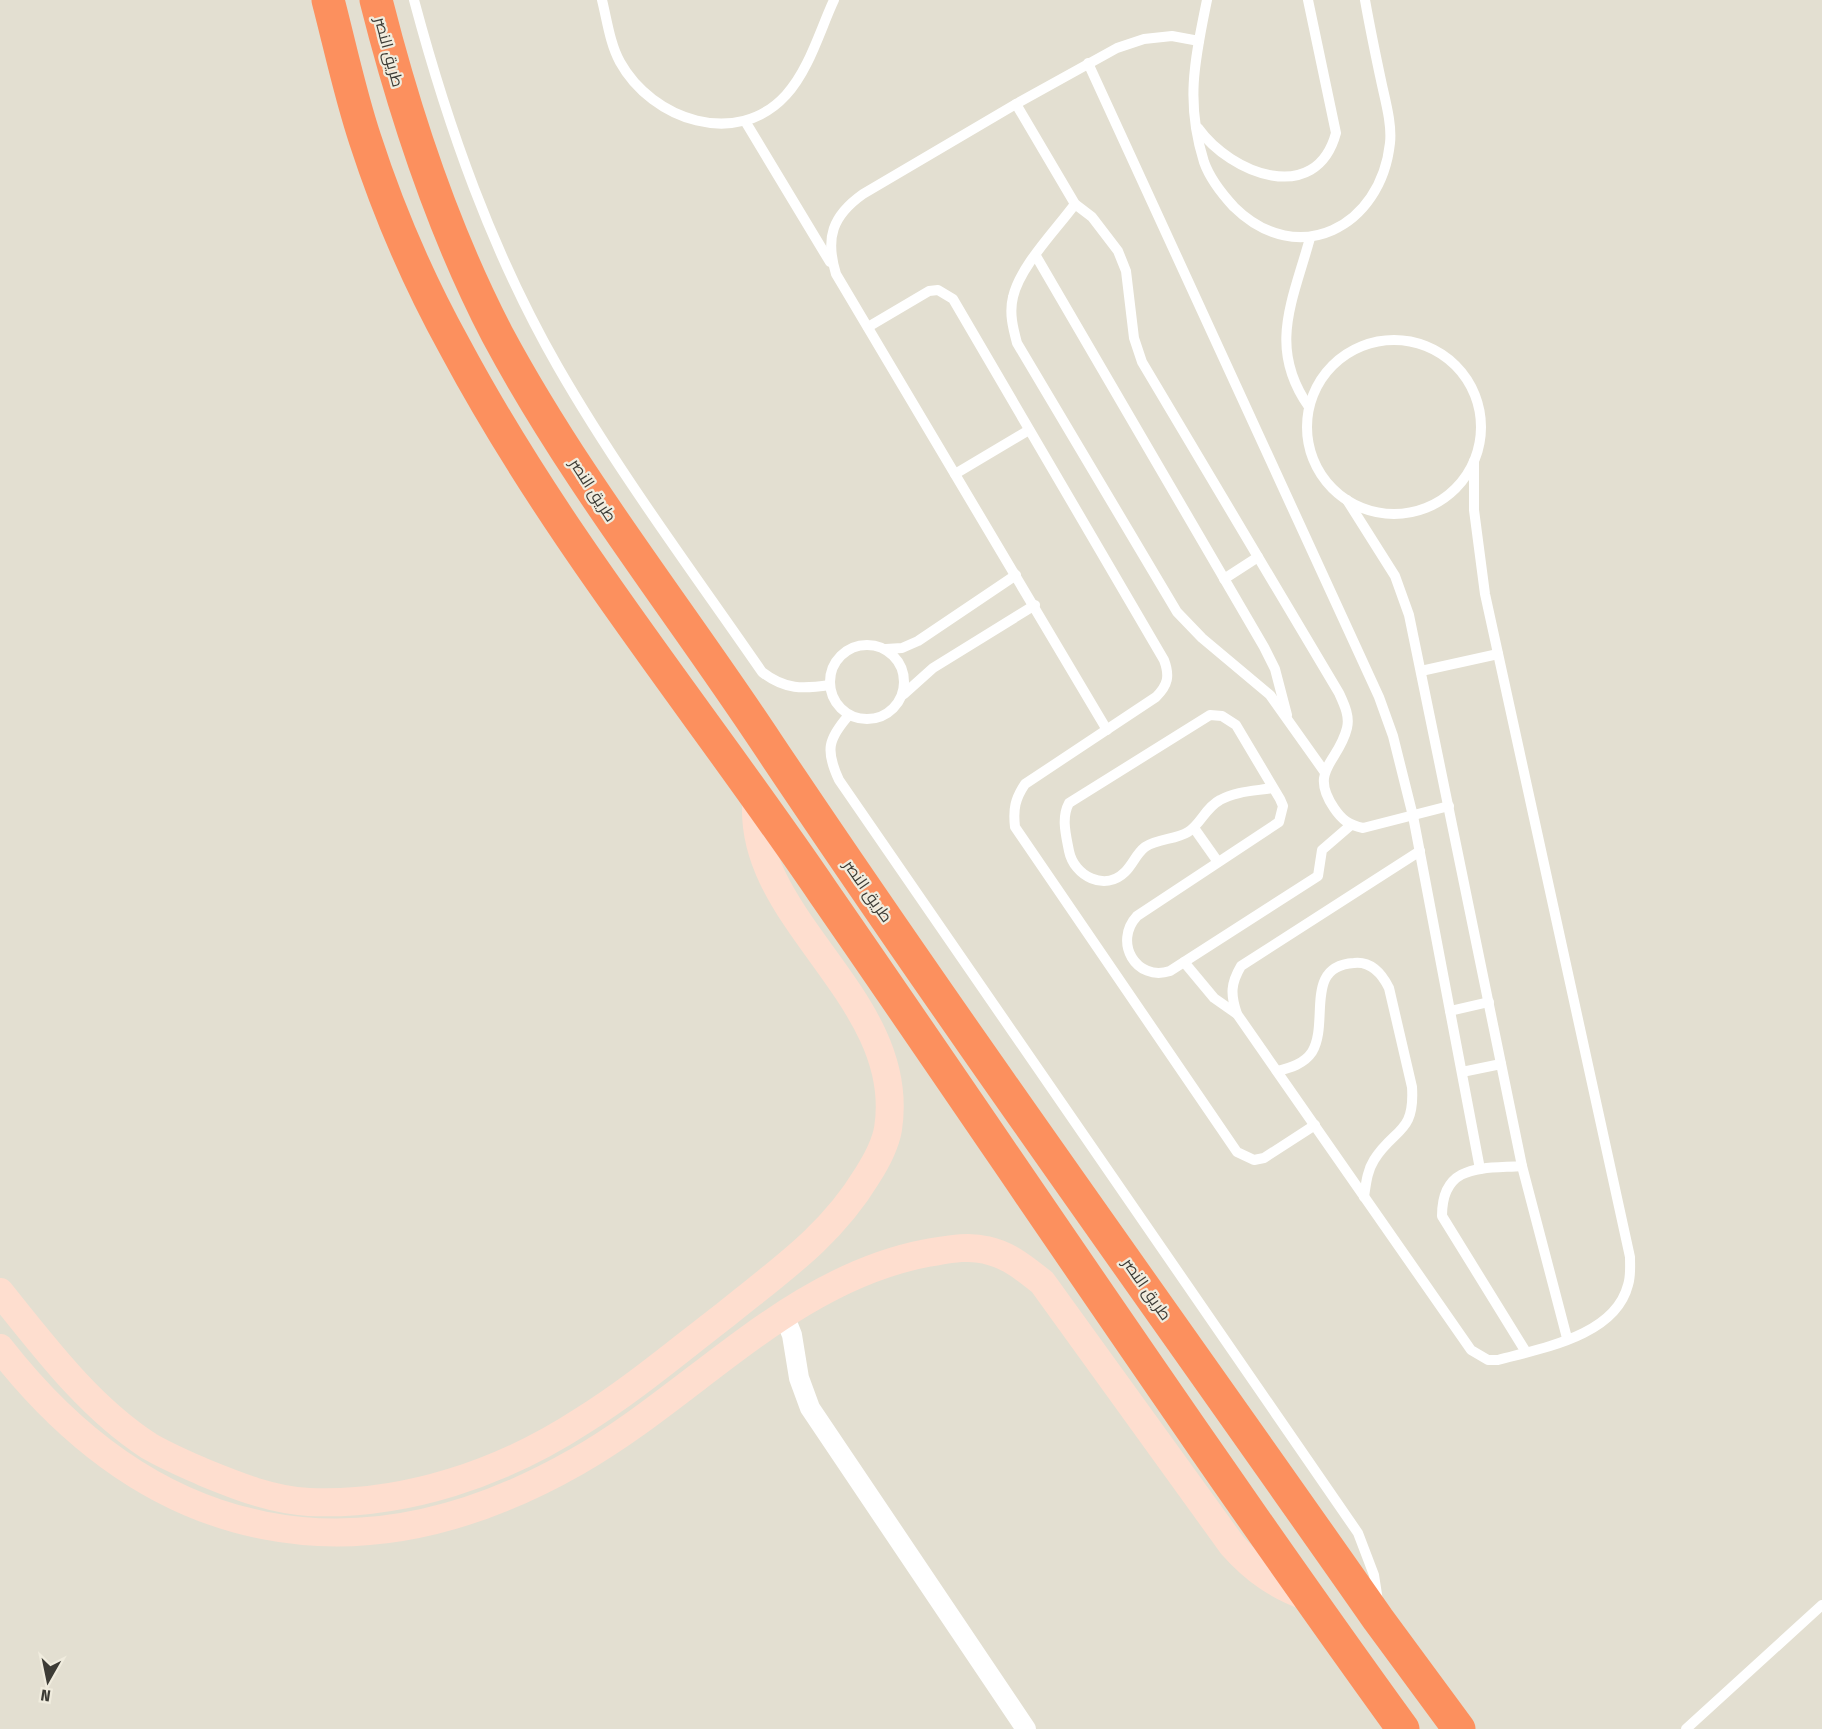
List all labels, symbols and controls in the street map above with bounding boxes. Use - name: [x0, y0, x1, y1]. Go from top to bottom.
- street label: طريق النصر: [369, 14, 407, 89]
- street label: طريق النصر: [564, 454, 620, 526]
- street label: طريق النصر: [838, 855, 896, 926]
- street label: طريق النصر: [1117, 1253, 1175, 1324]
- north arrow: [18, 1651, 78, 1711]
- text: N: [40, 1685, 52, 1705]

